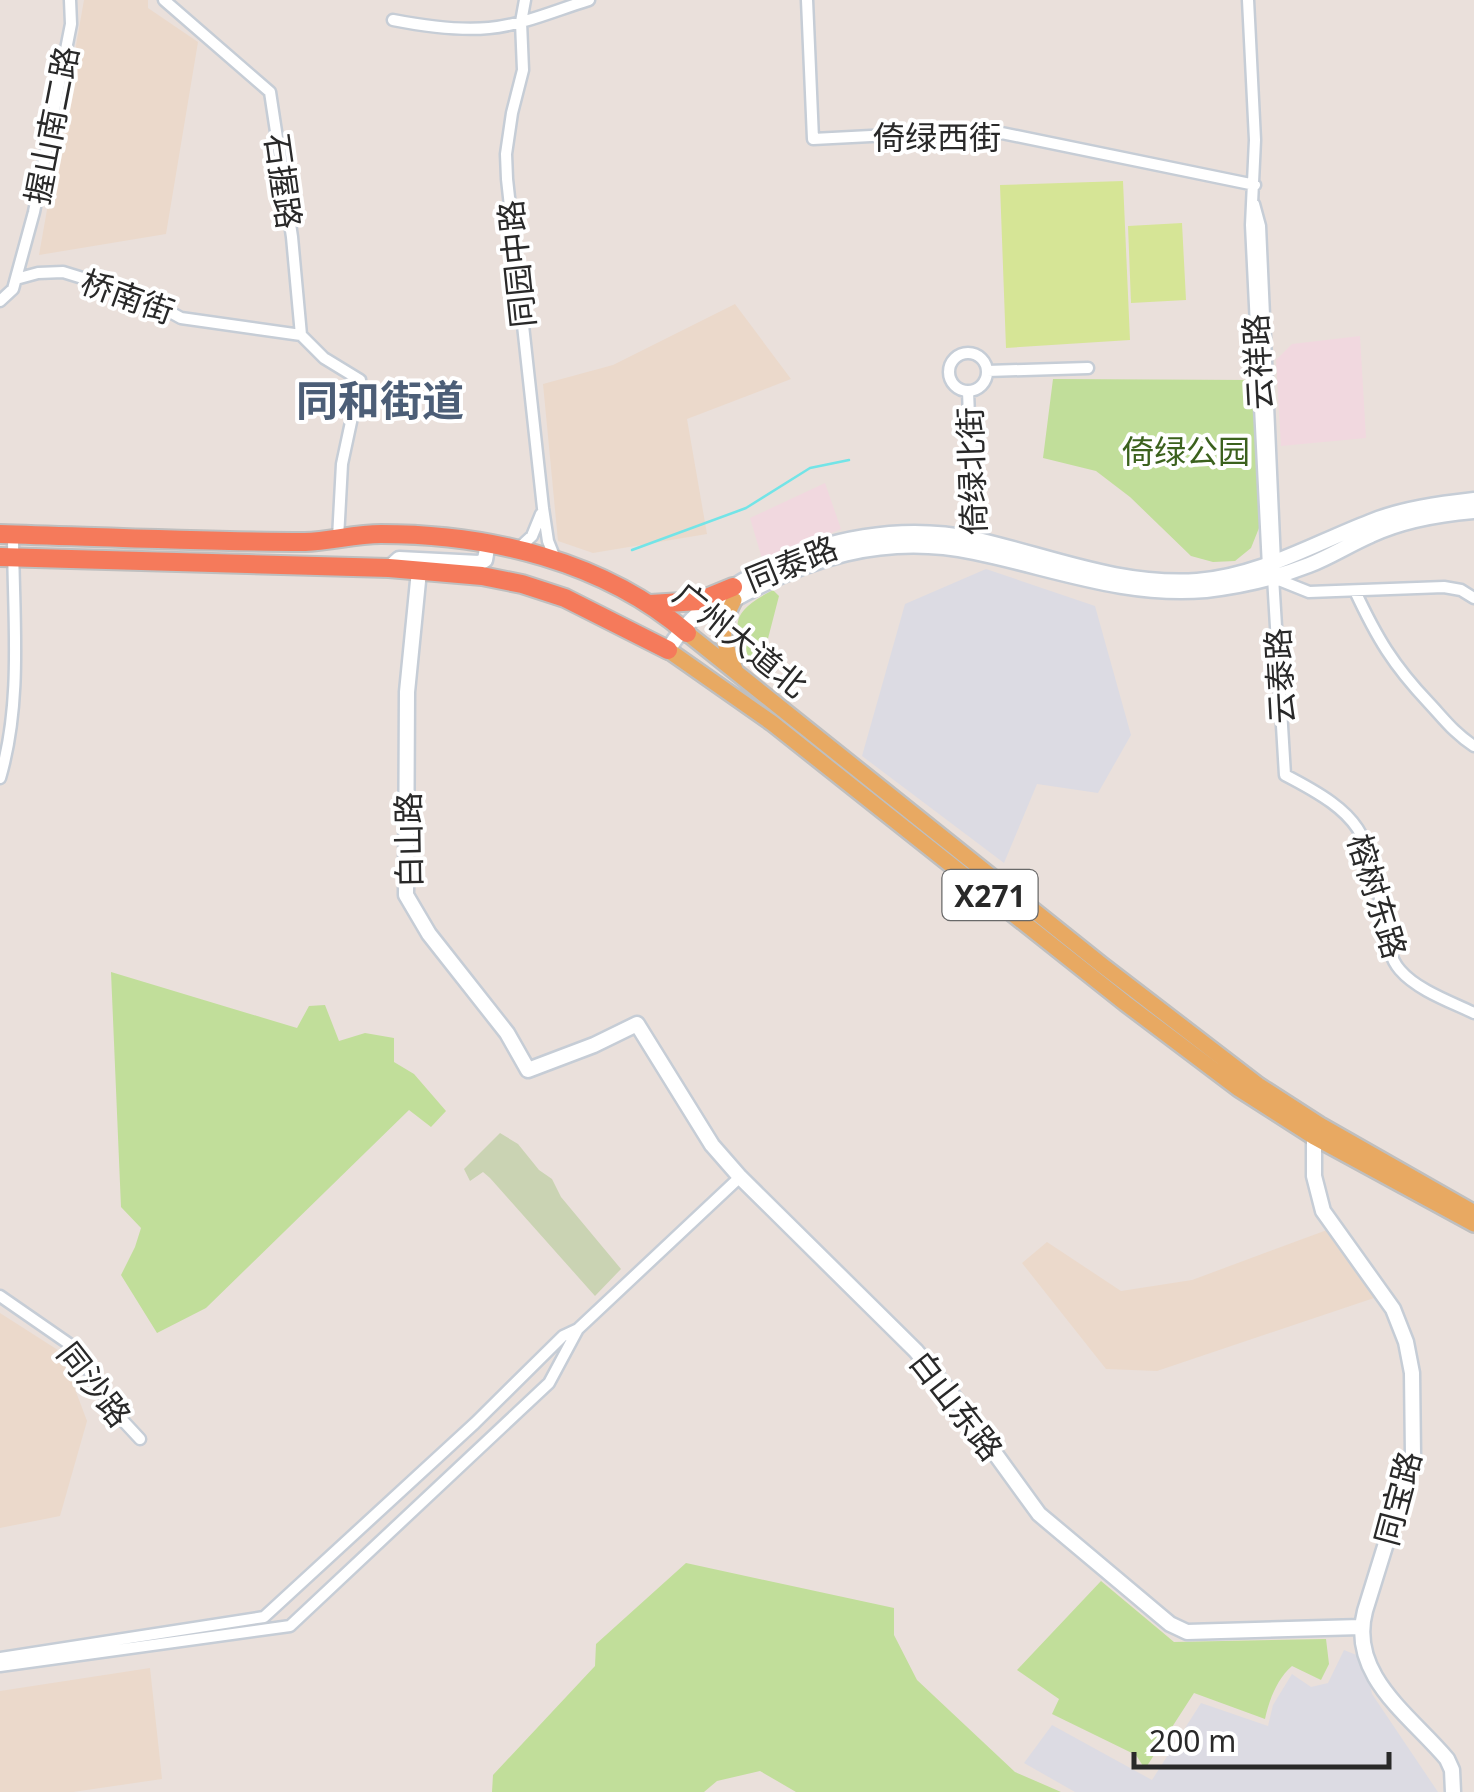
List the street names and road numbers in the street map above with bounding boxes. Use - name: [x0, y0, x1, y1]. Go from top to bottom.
- street label: 握山南二路: [15, 42, 87, 208]
- street label: 倚绿西街: [873, 115, 1001, 158]
- street label: 石握路: [256, 130, 312, 232]
- street label: 同园中路: [488, 198, 544, 330]
- street label: 桥南街: [76, 259, 180, 333]
- street label: 云祥路: [1233, 313, 1281, 411]
- street label: 倚绿北街: [947, 406, 995, 536]
- street label: 同泰路: [738, 525, 844, 601]
- street label: 广州大道北: [665, 572, 817, 706]
- street label: 云泰路: [1255, 627, 1303, 725]
- street label: 白山路: [386, 792, 430, 888]
- street label: 榕树东路: [1339, 829, 1417, 963]
- road number: X271: [942, 870, 1038, 920]
- street label: 同沙路: [49, 1333, 141, 1435]
- street label: 白山东路: [901, 1341, 1013, 1469]
- street label: 同宝路: [1364, 1446, 1430, 1550]

